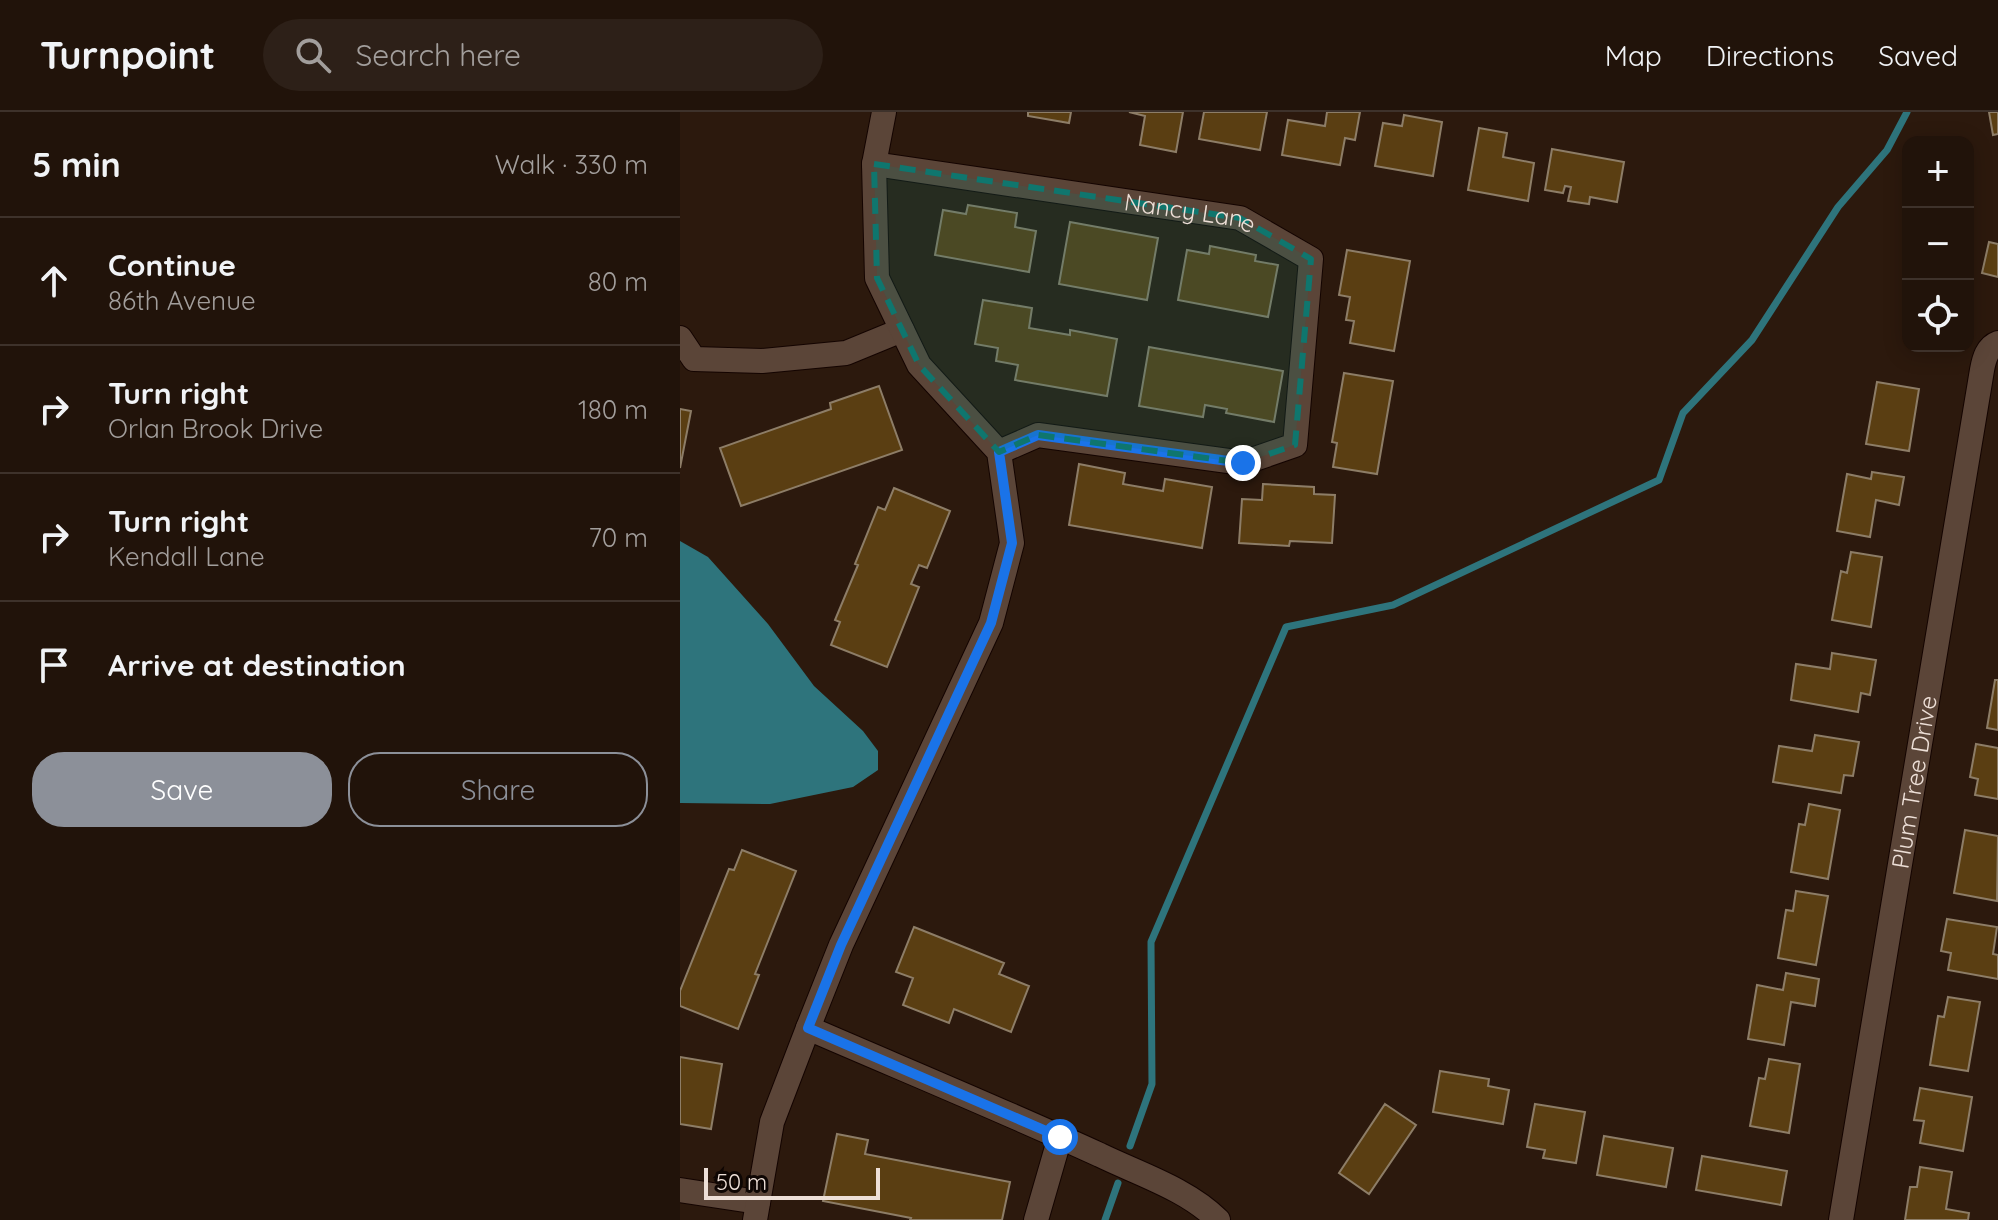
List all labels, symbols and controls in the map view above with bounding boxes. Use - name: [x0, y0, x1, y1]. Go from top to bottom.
- search box: [263, 19, 823, 91]
- text: Turnpoint: [40, 31, 215, 79]
- icon: search: [291, 33, 335, 77]
- text: Search here: [355, 36, 521, 74]
- text: Map: [1605, 38, 1662, 73]
- text: Directions: [1706, 38, 1834, 73]
- text: Saved: [1878, 38, 1958, 73]
- map controls: [1902, 136, 1974, 352]
- button: +: [1902, 136, 1974, 208]
- text: 5 min: [32, 143, 121, 186]
- text: Walk · 330 m: [495, 148, 648, 181]
- street label: Nancy Lane: [1122, 186, 1262, 239]
- button: −: [1902, 208, 1974, 280]
- text: Continue: [108, 246, 236, 284]
- icon: ahead: [32, 259, 76, 303]
- text: 80 m: [588, 265, 648, 298]
- button: locate: [1902, 280, 1974, 352]
- text: 86th Avenue: [108, 284, 256, 317]
- text: Turn right: [108, 374, 249, 412]
- icon: right: [32, 387, 76, 431]
- text: 180 m: [578, 393, 648, 426]
- text: Orlan Brook Drive: [108, 412, 323, 445]
- route end: [1225, 445, 1261, 481]
- text: Turn right: [108, 502, 249, 540]
- icon: right: [32, 515, 76, 559]
- text: 70 m: [588, 521, 648, 554]
- text: Kendall Lane: [108, 540, 265, 573]
- icon: arrive: [32, 643, 76, 687]
- text: Arrive at destination: [108, 646, 406, 684]
- street label: Plum Tree Drive: [1885, 693, 1943, 871]
- button: Save: [32, 752, 332, 827]
- button: Share: [348, 752, 648, 827]
- route start: [1042, 1119, 1078, 1155]
- scale bar: [704, 1164, 880, 1200]
- text: 50 m: [716, 1168, 767, 1196]

